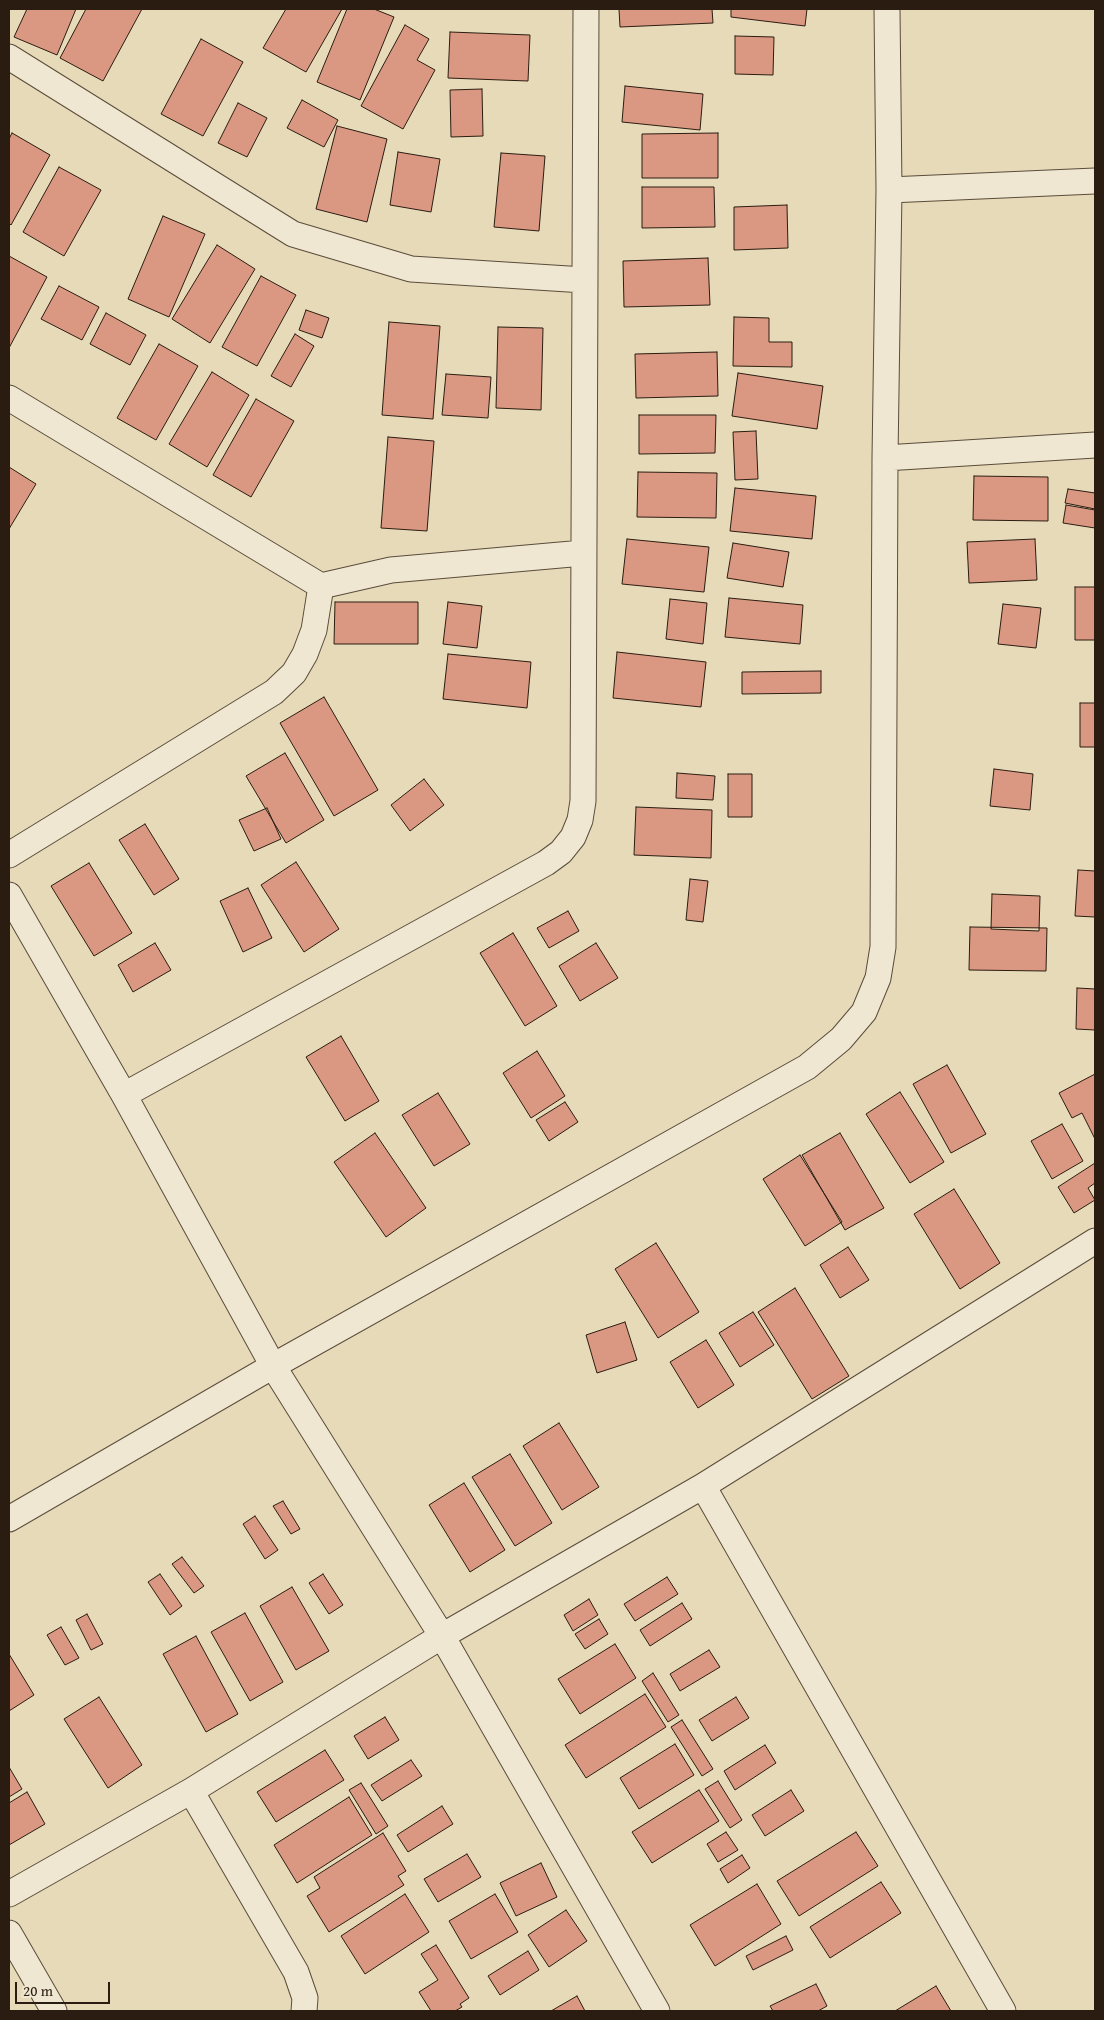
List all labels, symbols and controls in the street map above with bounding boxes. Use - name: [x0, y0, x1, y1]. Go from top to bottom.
- scale bar: [18, 1972, 112, 2004]
- text: 20 m: [23, 1980, 53, 2001]

